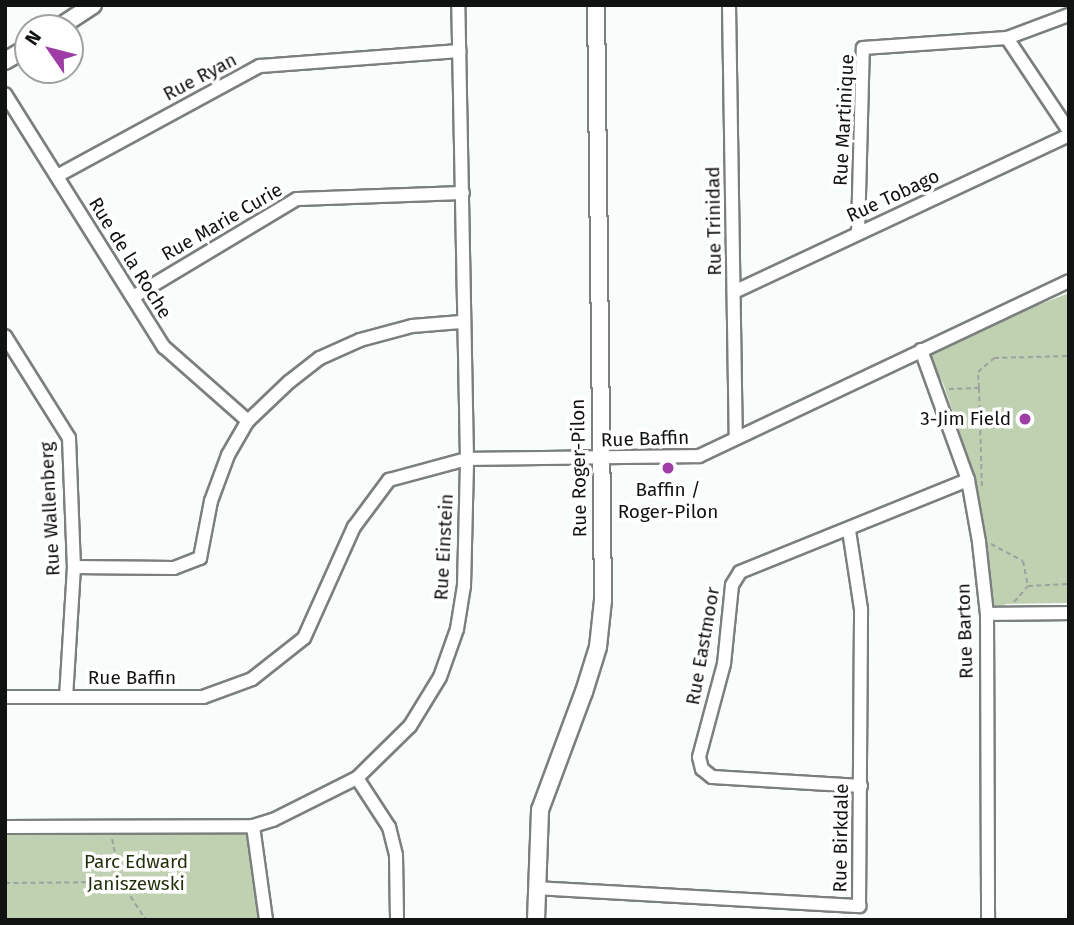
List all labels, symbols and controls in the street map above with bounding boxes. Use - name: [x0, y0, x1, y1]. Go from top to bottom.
- north arrow: [14, 14, 84, 84]
- text: N: [20, 26, 46, 50]
- street label: Rue Ryan: [159, 48, 241, 106]
- street label: Rue Martinique: [829, 54, 859, 186]
- street label: Rue Tobago: [843, 165, 943, 227]
- street label: Rue Trinidad: [702, 166, 726, 276]
- street label: Rue Marie Curie: [158, 178, 286, 266]
- street label: Rue de la Roche: [84, 193, 176, 323]
- street label: Rue Roger-Pilon: [566, 398, 592, 538]
- place label: 3-Jim Field: [920, 408, 1011, 430]
- marker: 3-Jim Field: [1017, 411, 1033, 427]
- street label: Rue Baffin: [601, 426, 689, 452]
- street label: Rue Wallenberg: [35, 441, 65, 577]
- marker: Baffin / Roger-Pilon: [660, 460, 676, 476]
- place label: Baffin / Roger-Pilon: [618, 479, 718, 523]
- street label: Rue Einstein: [430, 493, 458, 601]
- street label: Rue Barton: [952, 583, 978, 679]
- street label: Rue Eastmoor: [681, 585, 725, 707]
- street label: Rue Baffin: [88, 667, 176, 689]
- street label: Rue Birkdale: [829, 783, 853, 893]
- park label: Parc Edward Janiszewski: [84, 851, 188, 895]

